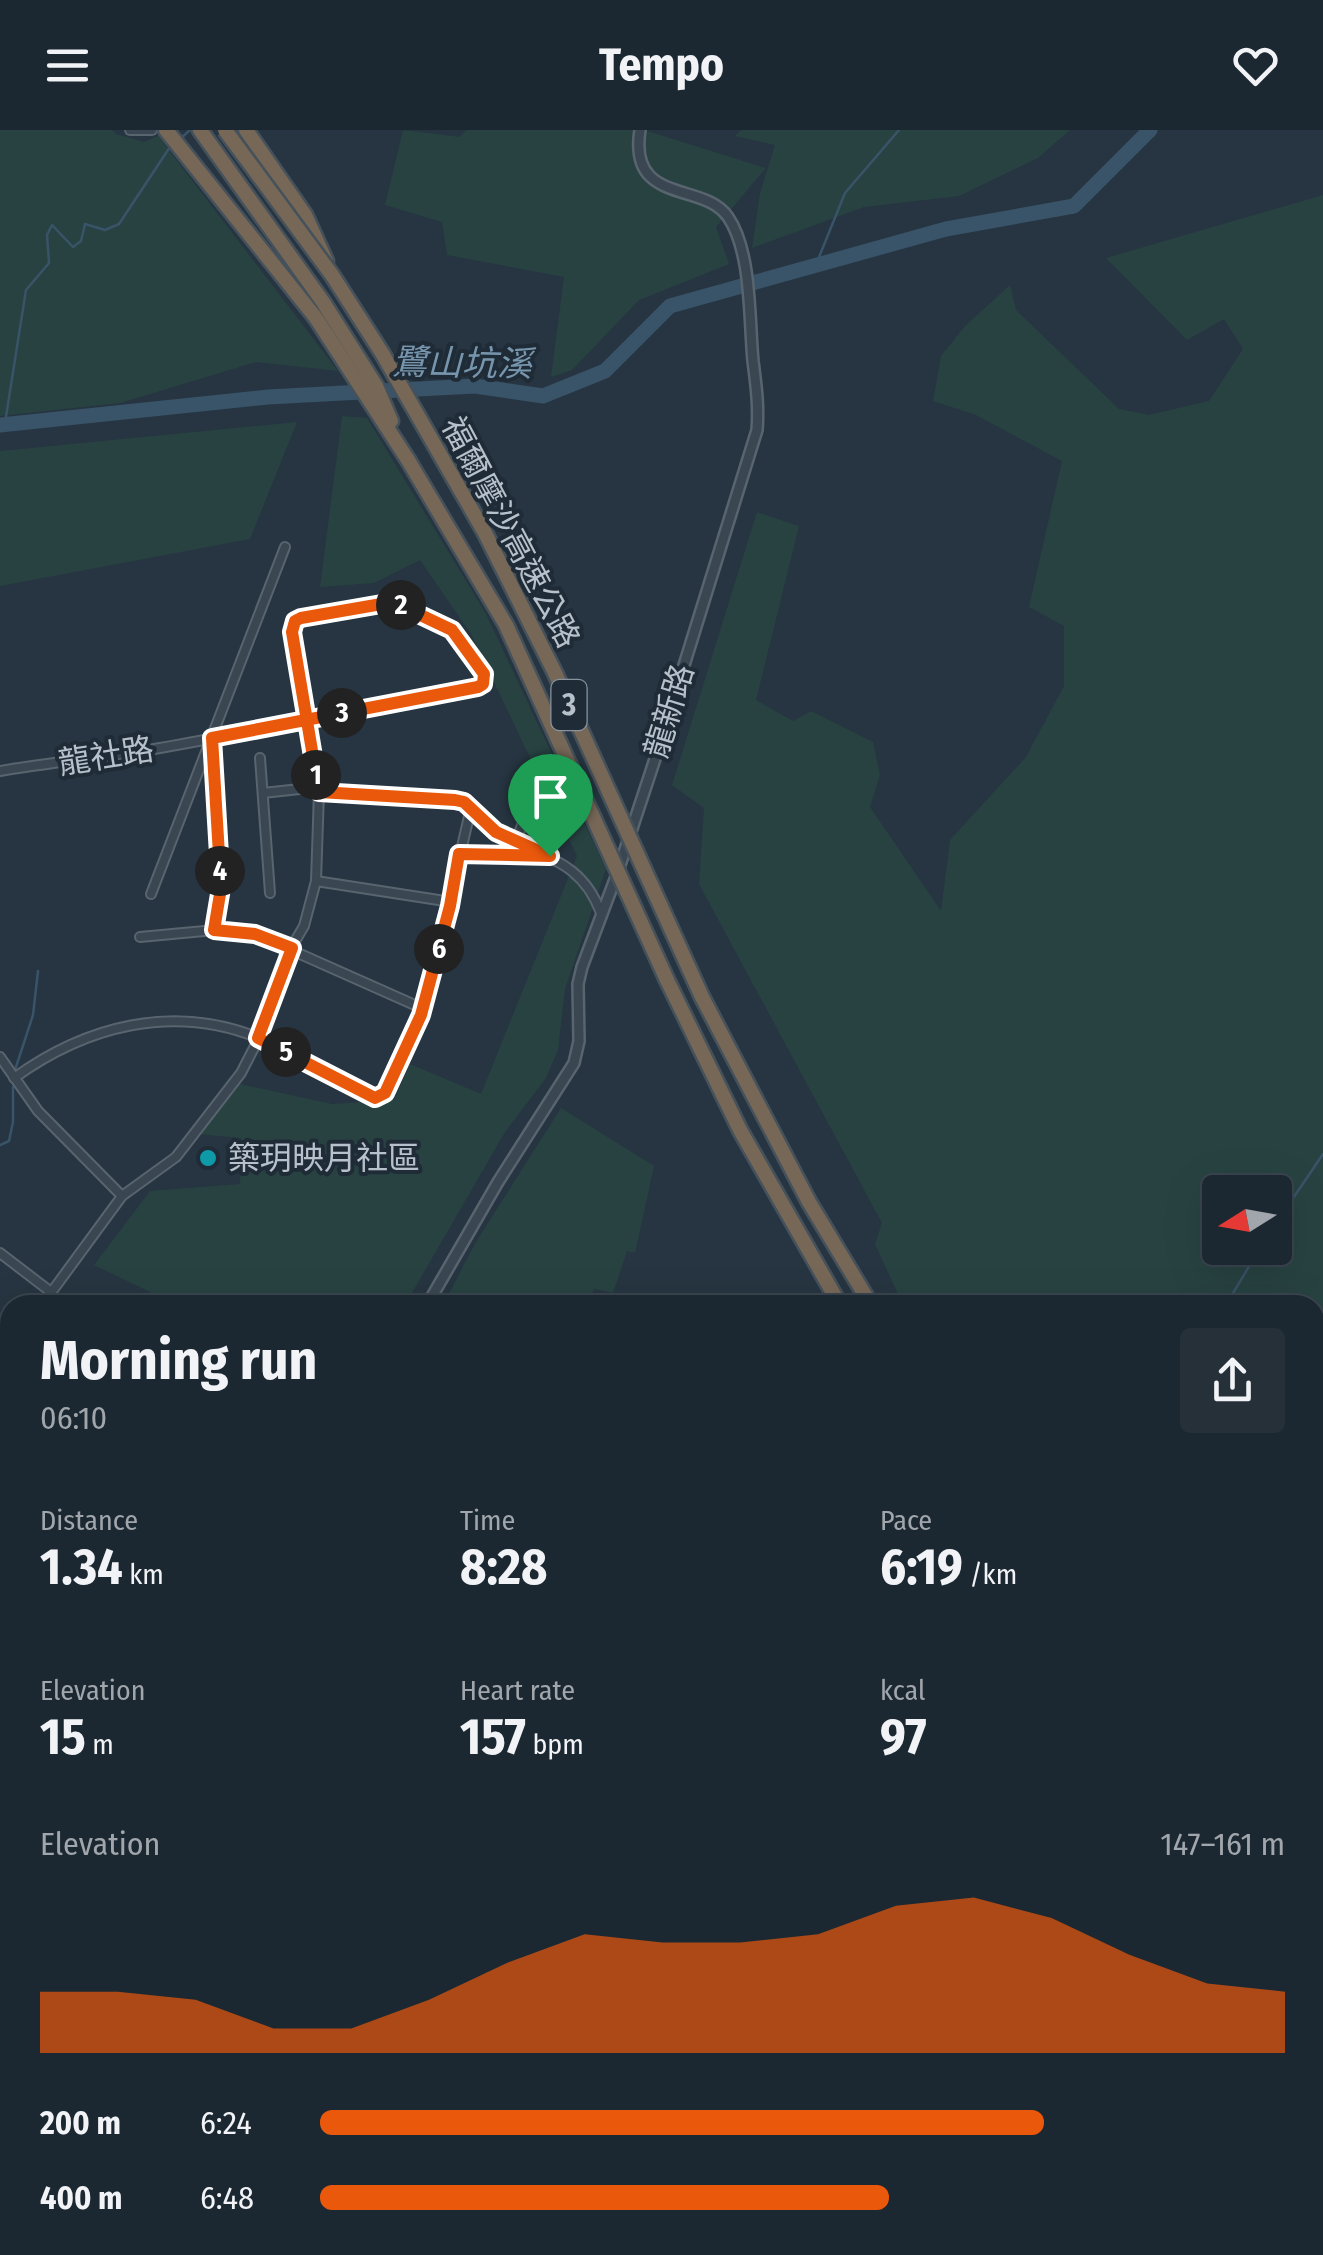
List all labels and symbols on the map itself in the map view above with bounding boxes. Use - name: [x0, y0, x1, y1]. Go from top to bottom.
- water label: 鷺山坑溪: [392, 341, 537, 385]
- street label: 福爾摩沙高速公路: [434, 410, 588, 654]
- pin: 2: [376, 580, 426, 630]
- street label: 龍新路: [637, 660, 701, 762]
- road number: 3: [552, 680, 586, 730]
- pin: 3: [317, 688, 367, 738]
- street label: 龍社路: [56, 730, 156, 782]
- pin: 1: [291, 750, 341, 800]
- pin: [508, 754, 593, 857]
- pin: 4: [195, 846, 245, 896]
- pin: 6: [414, 924, 464, 974]
- pin: 5: [261, 1027, 311, 1077]
- place label: 築玥映月社區: [228, 1139, 420, 1177]
- marker: 築玥映月社區: [197, 1147, 219, 1169]
- north arrow: [1202, 1175, 1292, 1265]

